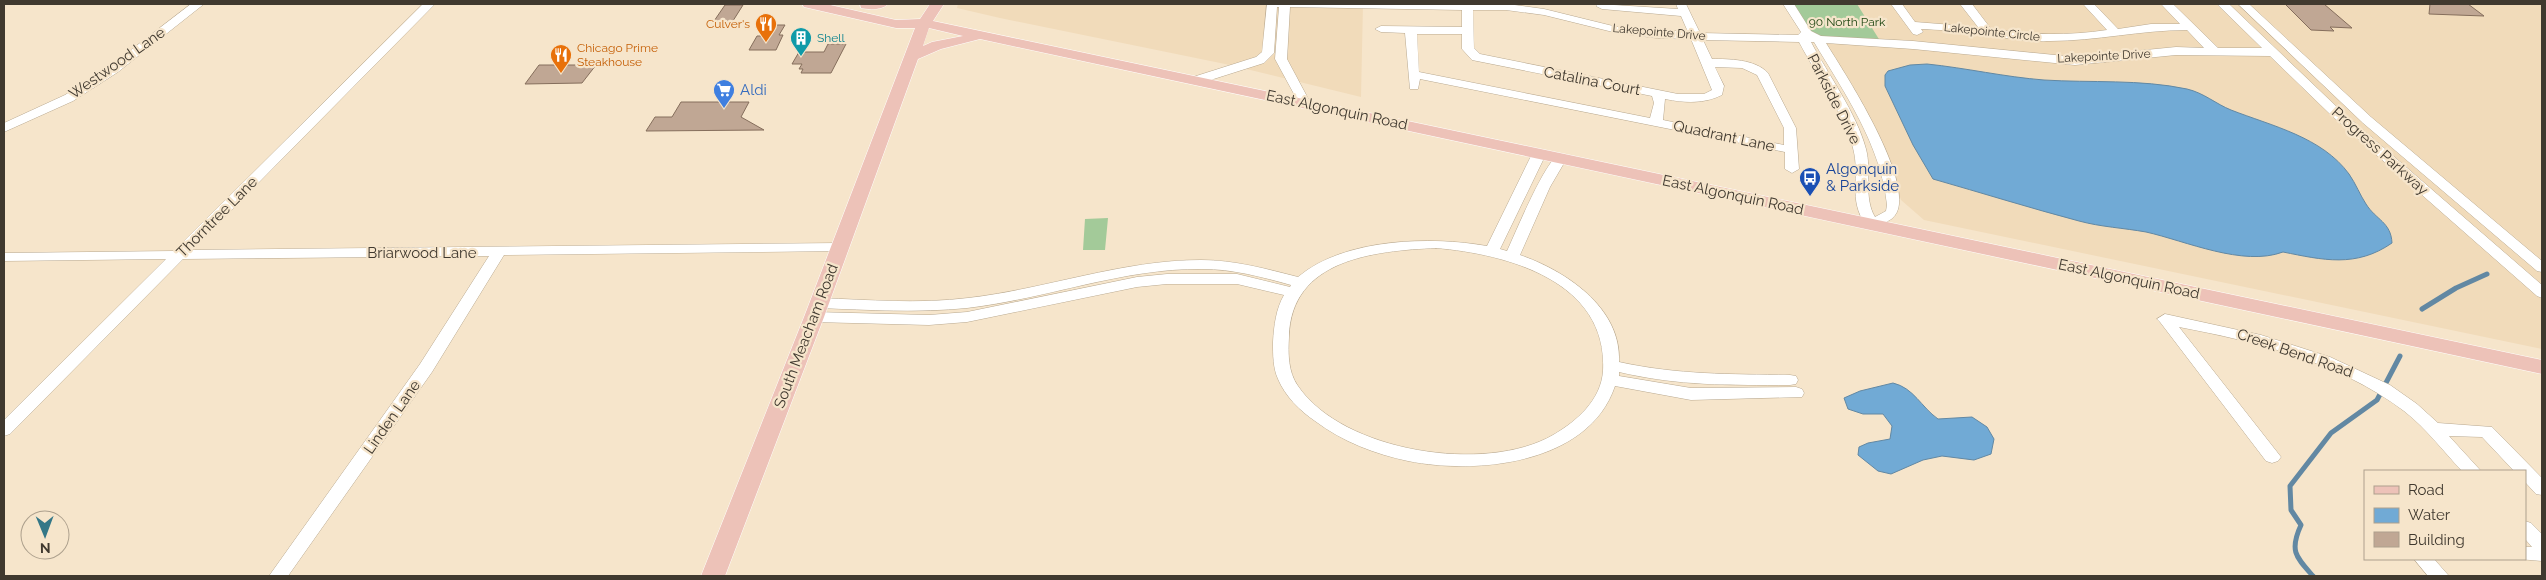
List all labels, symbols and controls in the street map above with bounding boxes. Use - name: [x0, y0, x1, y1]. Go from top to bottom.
- restaurant icon: Culver's: [754, 12, 778, 43]
- park label: 90 North Park: [1809, 15, 1886, 29]
- place label: Culver's: [706, 17, 750, 31]
- street label: Lakepointe Circle: [1943, 20, 2041, 44]
- street label: Lakepointe Drive: [1612, 21, 1706, 43]
- street label: Westwood Lane: [65, 23, 169, 103]
- building icon: Shell: [789, 26, 813, 57]
- place label: Shell: [817, 31, 846, 45]
- place label: Chicago Prime Steakhouse: [577, 41, 658, 69]
- restaurant icon: Chicago Prime Steakhouse: [549, 43, 573, 74]
- street label: Lakepointe Drive: [2057, 47, 2151, 65]
- street label: Parkside Drive: [1804, 51, 1865, 147]
- street label: Catalina Court: [1542, 63, 1642, 99]
- supermarket icon: Aldi: [712, 78, 736, 109]
- place label: Aldi: [740, 81, 767, 99]
- street label: East Algonquin Road: [1265, 86, 1409, 134]
- street label: Progress Parkway: [2328, 103, 2432, 199]
- street label: Quadrant Lane: [1672, 116, 1776, 156]
- place label: Algonquin & Parkside: [1826, 160, 1899, 195]
- bus stop icon: Algonquin & Parkside: [1798, 166, 1822, 197]
- street label: East Algonquin Road: [1661, 171, 1805, 219]
- street label: Thorntree Lane: [173, 173, 261, 261]
- street label: Briarwood Lane: [367, 244, 477, 262]
- street label: East Algonquin Road: [2057, 255, 2201, 303]
- street label: South Meacham Road: [770, 261, 842, 411]
- street label: Creek Bend Road: [2235, 325, 2355, 381]
- street label: Linden Lane: [360, 376, 424, 457]
- legend: [2364, 470, 2526, 560]
- text: Road: [2408, 481, 2444, 499]
- text: Water: [2408, 506, 2451, 524]
- north arrow: [20, 510, 70, 560]
- text: Building: [2408, 531, 2465, 549]
- text: N: [40, 540, 51, 556]

